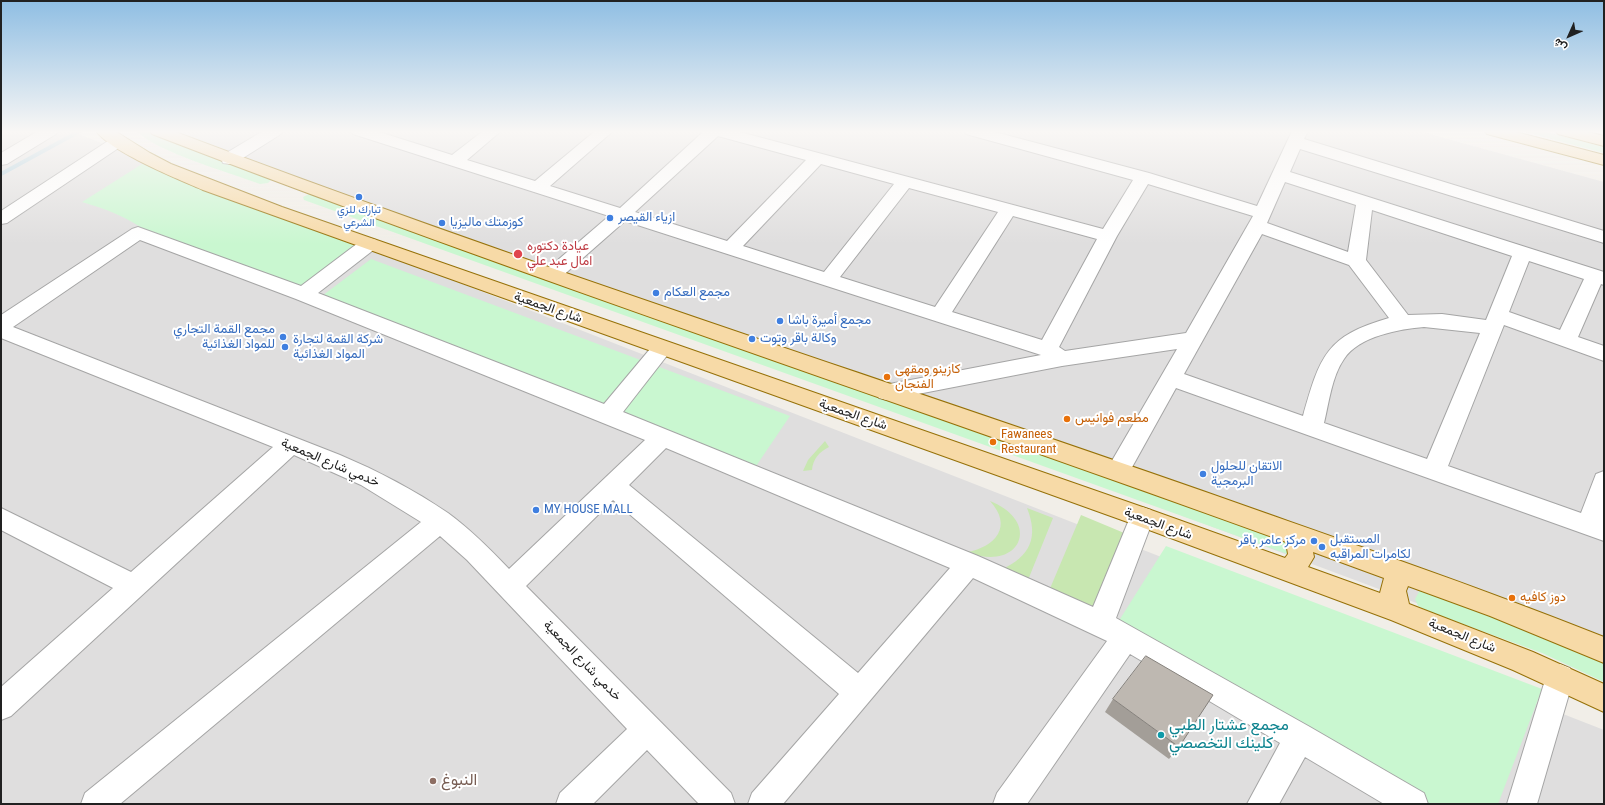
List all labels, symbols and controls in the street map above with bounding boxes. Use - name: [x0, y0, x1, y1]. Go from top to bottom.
- north arrow: [1549, 16, 1589, 56]
- text: ش: [1551, 36, 1569, 54]
- marker: تبارك للزي الشرعي: [354, 192, 364, 202]
- place label: تبارك للزي الشرعي: [337, 203, 381, 229]
- place label: ازياء القيصر: [618, 210, 675, 226]
- marker: ازياء القيصر: [605, 213, 615, 223]
- place label: كوزمتك ماليزيا: [450, 215, 523, 231]
- marker: كوزمتك ماليزيا: [437, 218, 447, 228]
- place label: عيادة دكتوره امال عبد علي: [527, 239, 592, 270]
- marker: عيادة دكتوره امال عبد علي: [512, 248, 524, 260]
- place label: مجمع العكام: [664, 285, 730, 301]
- marker: مجمع العكام: [651, 288, 661, 298]
- street label: شارع الجمعية: [512, 289, 584, 327]
- place label: مجمع أميرة باشا: [788, 313, 871, 329]
- marker: مجمع أميرة باشا: [775, 316, 785, 326]
- place label: مجمع القمة التجاري للمواد الغذائية: [173, 322, 275, 353]
- place label: وكالة باقر وتوت: [760, 331, 837, 347]
- marker: مجمع القمة التجاري للمواد الغذائية: [278, 332, 288, 342]
- place label: شركة القمة لتجارة المواد الغذائية: [293, 332, 383, 363]
- marker: وكالة باقر وتوت: [747, 334, 757, 344]
- marker: شركة القمة لتجارة المواد الغذائية: [280, 342, 290, 352]
- place label: كازينو ومقهى الفنجان: [895, 362, 960, 393]
- marker: كازينو ومقهى الفنجان: [882, 372, 892, 382]
- street label: شارع الجمعية: [817, 396, 889, 434]
- place label: مطعم فوانيس: [1075, 411, 1149, 427]
- marker: مطعم فوانيس: [1062, 414, 1072, 424]
- place label: Fawanees Restaurant: [1001, 427, 1056, 458]
- street label: خدمي شارع الجمعية: [278, 435, 382, 491]
- marker: Fawanees Restaurant: [988, 437, 998, 447]
- place label: الاتقان للحلول البرمجية: [1211, 459, 1282, 490]
- marker: الاتقان للحلول البرمجية: [1198, 469, 1208, 479]
- place label: MY HOUSE MALL: [544, 502, 633, 518]
- marker: MY HOUSE MALL: [531, 505, 541, 515]
- street label: شارع الجمعية: [1122, 505, 1194, 543]
- place label: المستقبل لكامرات المراقبه: [1330, 532, 1411, 563]
- place label: مركز عامر باقر: [1238, 533, 1306, 549]
- marker: مركز عامر باقر: [1309, 536, 1319, 546]
- marker: المستقبل لكامرات المراقبه: [1317, 542, 1327, 552]
- place label: دوز كافيه: [1520, 590, 1566, 606]
- marker: دوز كافيه: [1507, 593, 1517, 603]
- street label: شارع الجمعية: [1426, 615, 1498, 657]
- street label: خدمي شارع الجمعية: [540, 618, 624, 704]
- place label: مجمع عشتار الطبي كلينك التخصصي: [1169, 716, 1289, 754]
- marker: مجمع عشتار الطبي كلينك التخصصي: [1156, 730, 1166, 740]
- place label: النبوغ: [441, 771, 477, 791]
- marker: النبوغ: [428, 776, 438, 786]

